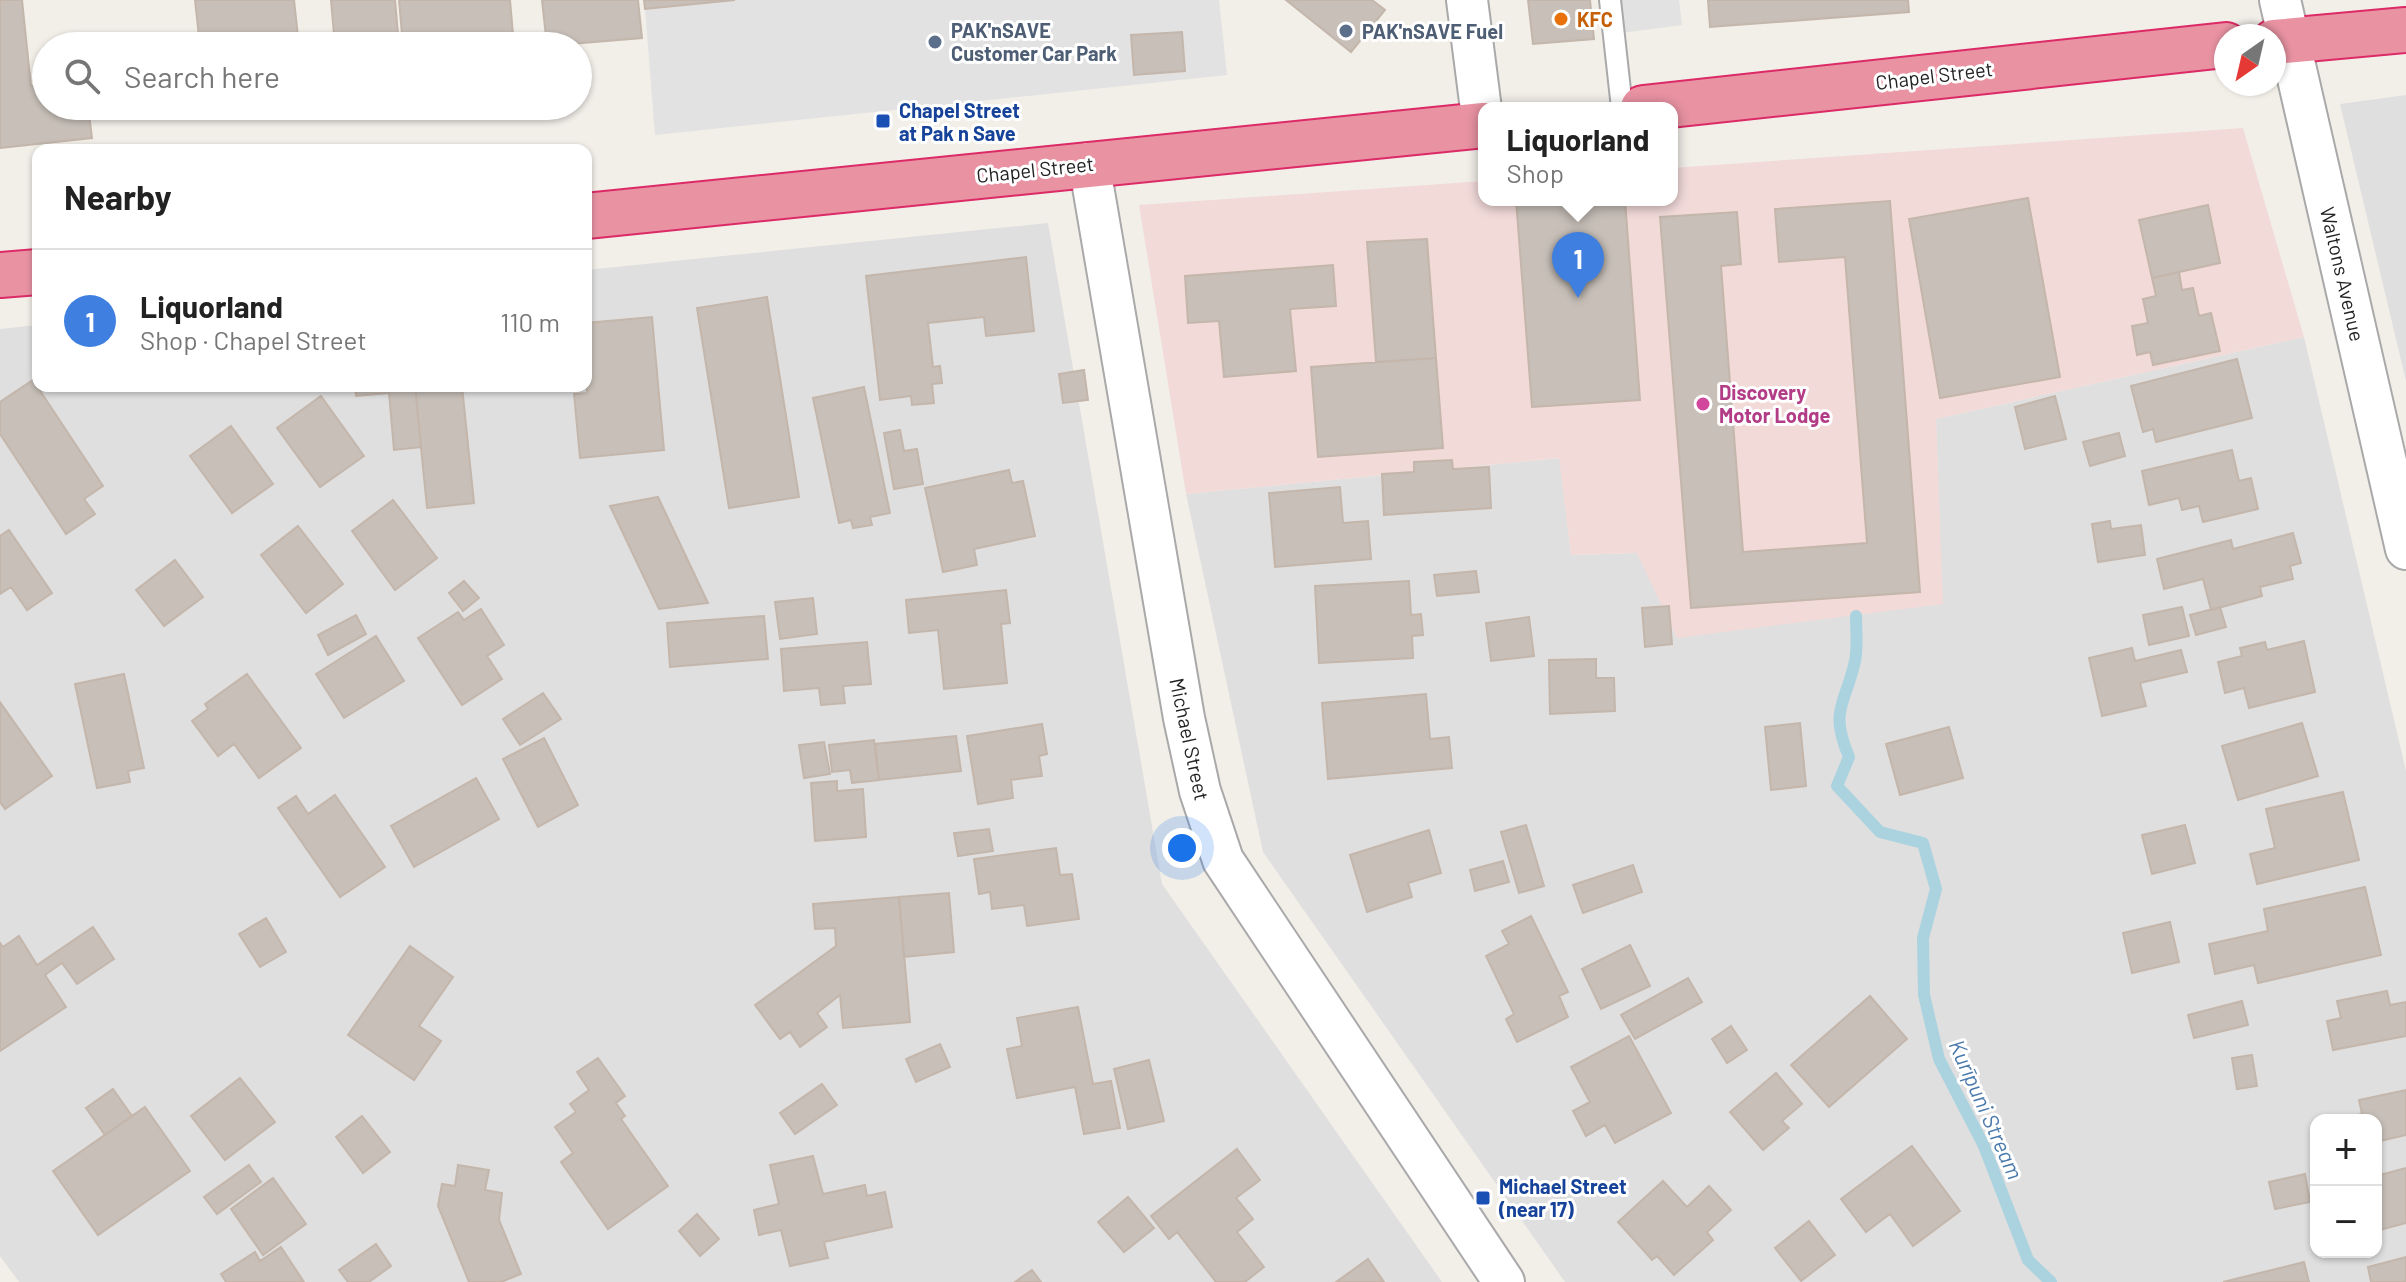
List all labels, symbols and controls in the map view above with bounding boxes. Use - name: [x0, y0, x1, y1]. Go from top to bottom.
- place label: KFC: [1577, 7, 1613, 31]
- marker: KFC: [1552, 10, 1570, 28]
- place label: PAK'nSAVE Customer Car Park: [951, 18, 1117, 65]
- place label: PAK'nSAVE Fuel: [1362, 19, 1503, 43]
- marker: PAK'nSAVE Fuel: [1337, 22, 1355, 40]
- north arrow: [2214, 24, 2286, 96]
- search box: [32, 32, 592, 120]
- marker: PAK'nSAVE Customer Car Park: [926, 33, 944, 51]
- icon: search: [60, 54, 104, 98]
- street label: Chapel Street: [1874, 56, 1994, 94]
- text: Search here: [124, 58, 280, 94]
- place label: Chapel Street at Pak n Save: [899, 98, 1020, 145]
- popup: [1478, 102, 1678, 206]
- marker: Chapel Street at Pak n Save: [874, 112, 892, 130]
- text: Liquorland: [1507, 121, 1649, 157]
- street label: Chapel Street: [975, 151, 1095, 187]
- text: Shop: [1507, 157, 1564, 188]
- text: Nearby: [64, 176, 172, 217]
- street label: Waltons Avenue: [2316, 204, 2370, 344]
- pin: 1: [1552, 232, 1604, 298]
- text: Liquorland: [140, 288, 283, 324]
- text: 1: [85, 306, 95, 337]
- text: 110 m: [500, 306, 560, 337]
- text: Shop · Chapel Street: [140, 324, 367, 355]
- place label: Discovery Motor Lodge: [1719, 380, 1830, 427]
- marker: Discovery Motor Lodge: [1694, 395, 1712, 413]
- street label: Michael Street: [1165, 676, 1215, 802]
- your location: [1162, 828, 1202, 868]
- water label: Kurīpuni Stream: [1945, 1035, 2029, 1183]
- map controls: [2310, 1114, 2382, 1258]
- button: +: [2310, 1114, 2382, 1186]
- place label: Michael Street (near 17): [1498, 1174, 1627, 1221]
- button: −: [2310, 1186, 2382, 1258]
- marker: Michael Street (near 17): [1474, 1189, 1492, 1207]

